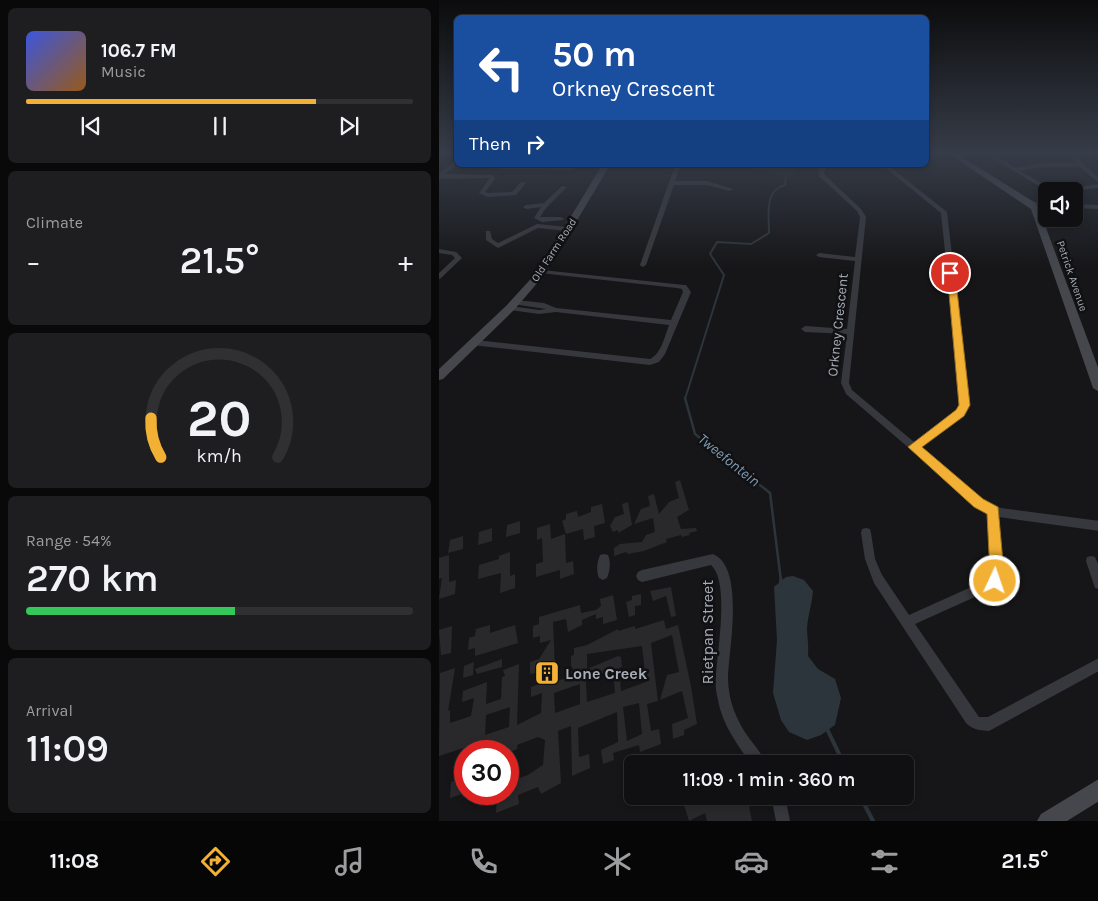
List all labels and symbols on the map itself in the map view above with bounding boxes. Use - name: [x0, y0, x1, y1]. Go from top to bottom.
- street label: Old Farm Road: [529, 216, 579, 284]
- street label: Petrick Avenue: [1054, 239, 1090, 313]
- pin: [929, 252, 971, 294]
- street label: Orkney Crescent: [824, 272, 852, 378]
- water label: Tweefontein: [694, 430, 764, 490]
- position arrow: [968, 554, 1020, 606]
- street label: Rietpan Street: [698, 580, 717, 684]
- building icon: Lone Creek: [534, 660, 560, 686]
- place label: Lone Creek: [565, 664, 648, 683]
- speed limit sign: 30: [454, 740, 519, 805]

